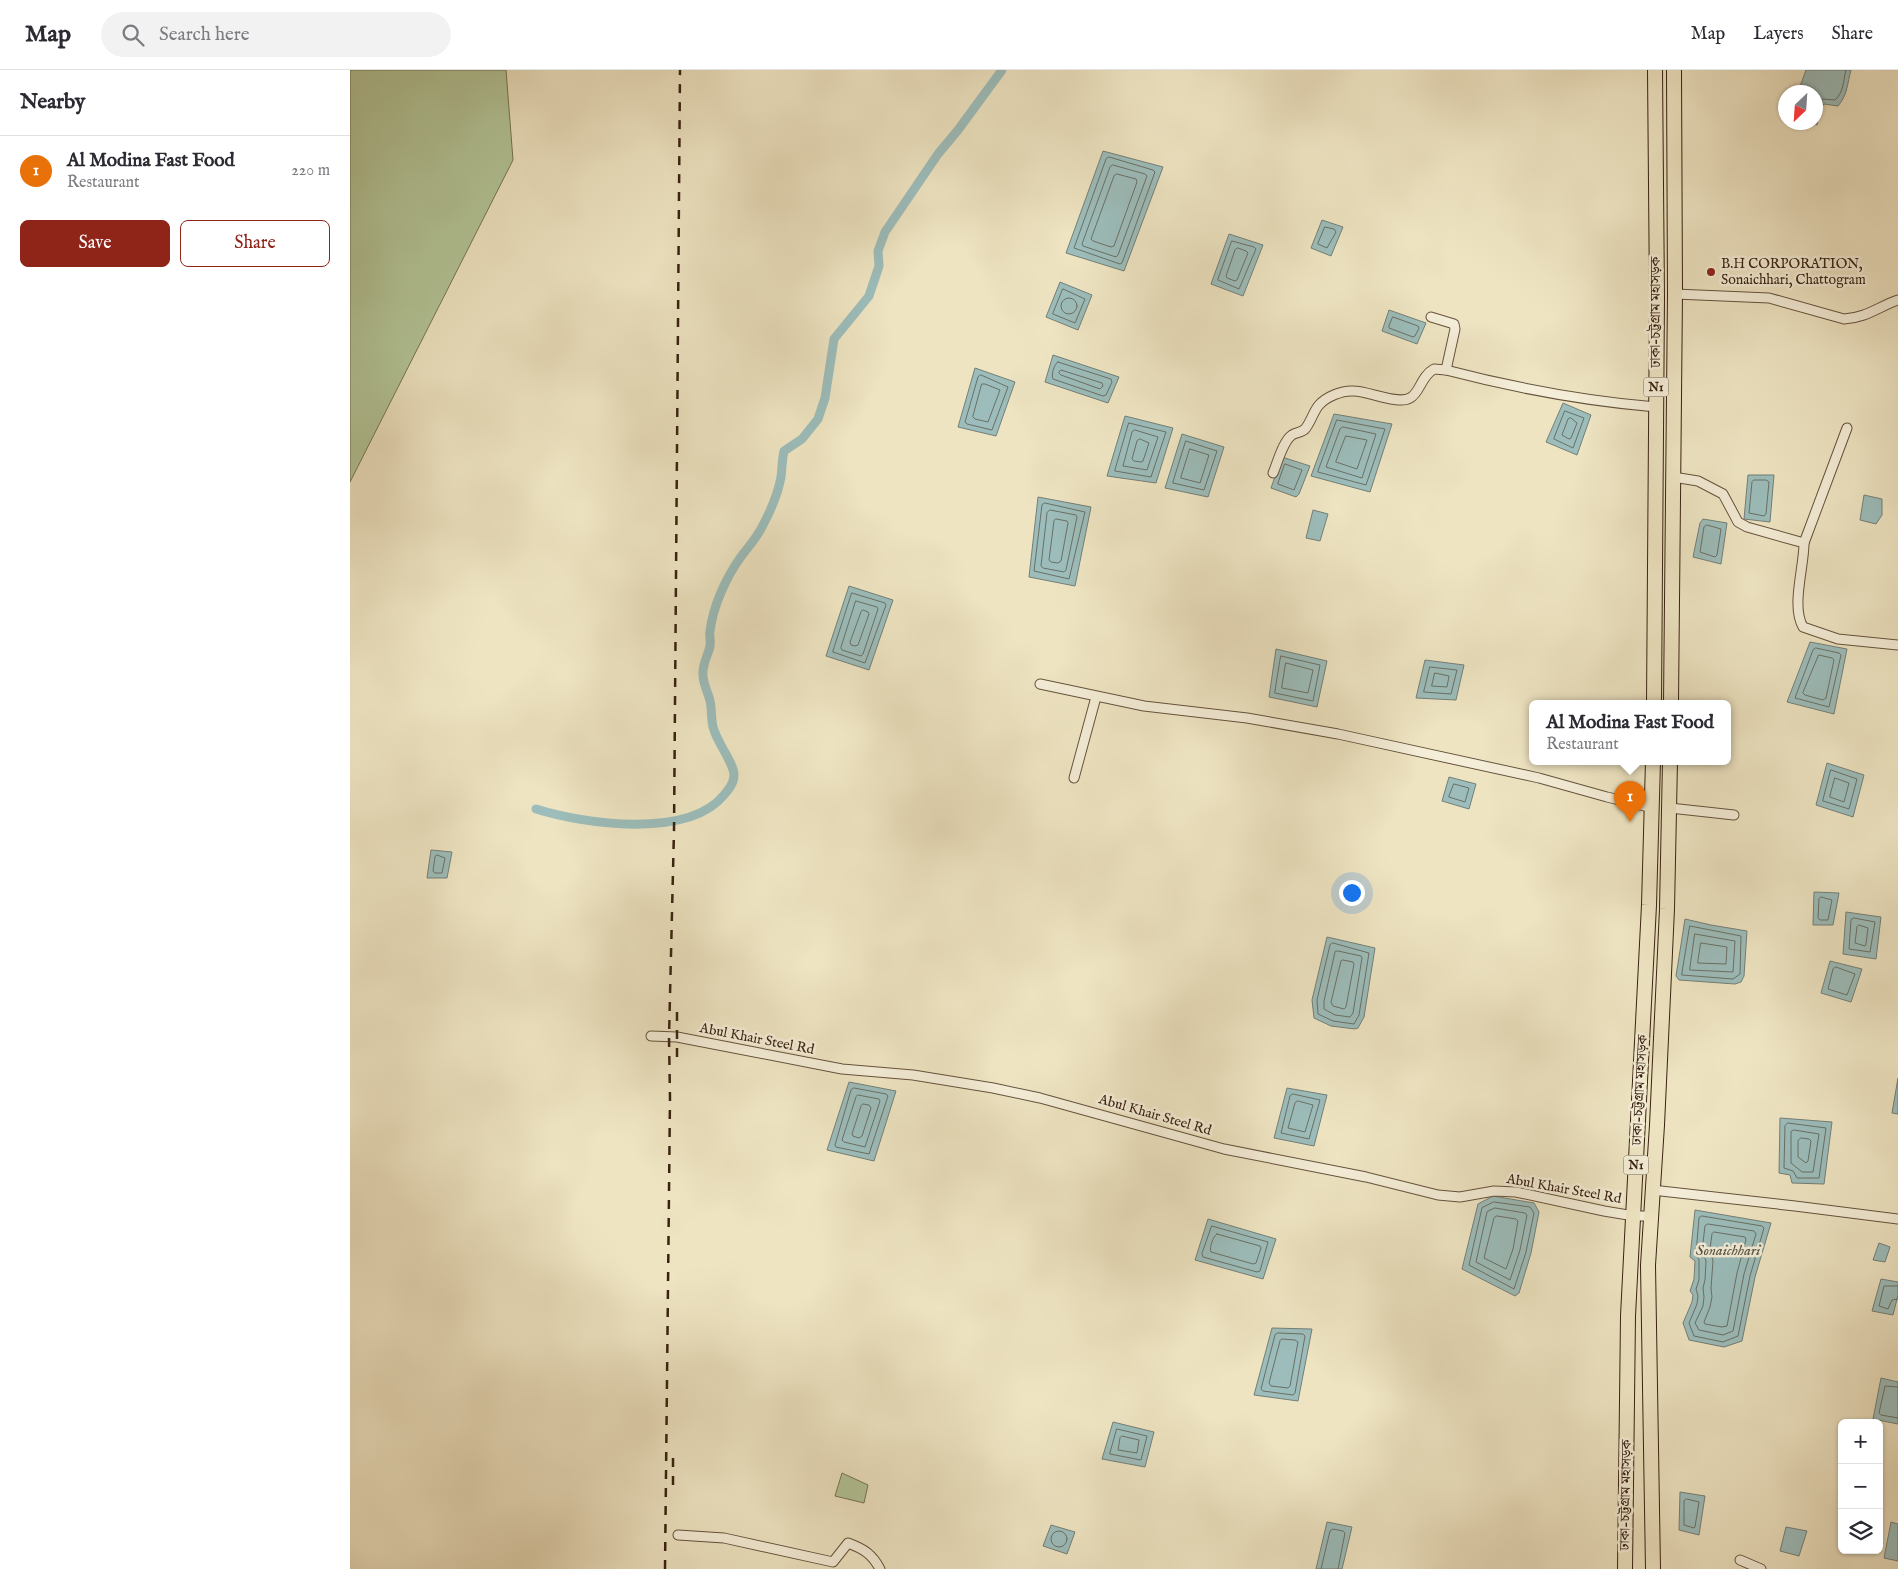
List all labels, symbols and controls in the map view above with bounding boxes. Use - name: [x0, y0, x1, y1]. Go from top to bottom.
- search box: [101, 12, 451, 57]
- text: Map: [25, 19, 71, 50]
- icon: search: [119, 21, 147, 49]
- text: Search here: [159, 23, 250, 47]
- text: Map: [1691, 23, 1725, 46]
- text: Layers: [1753, 23, 1804, 46]
- text: Share: [1832, 23, 1873, 46]
- north arrow: [1778, 85, 1823, 130]
- text: Nearby: [20, 89, 85, 116]
- text: Al Modina Fast Food: [67, 149, 235, 173]
- text: 1: [33, 161, 39, 181]
- text: 220 m: [291, 161, 330, 181]
- text: Restaurant: [67, 173, 140, 193]
- button: Save: [20, 220, 170, 267]
- button: Share: [180, 220, 330, 267]
- street label: ঢাকা-চট্টগ্রাম মহাসড়ক: [1646, 255, 1665, 368]
- place label: B.H CORPORATION, Sonaichhari, Chattogram: [1721, 255, 1866, 289]
- marker: B.H CORPORATION, Sonaichhari, Chattogram: [1705, 266, 1717, 278]
- road number: N1: [1644, 378, 1668, 396]
- popup: [1529, 700, 1731, 765]
- text: Al Modina Fast Food: [1546, 711, 1714, 735]
- text: Restaurant: [1546, 735, 1619, 755]
- pin: 1: [1614, 781, 1646, 822]
- your location: [1339, 880, 1365, 906]
- street label: Abul Khair Steel Rd: [697, 1019, 816, 1059]
- street label: ঢাকা-চট্টগ্রাম মহাসড়ক: [1627, 1033, 1652, 1147]
- street label: Abul Khair Steel Rd: [1096, 1090, 1214, 1140]
- road number: N1: [1624, 1156, 1648, 1174]
- street label: Abul Khair Steel Rd: [1504, 1170, 1623, 1208]
- water label: Sonaichhari: [1696, 1241, 1762, 1260]
- map controls: [1838, 1419, 1883, 1554]
- button: +: [1838, 1419, 1883, 1464]
- street label: ঢাকা-চট্টগ্রাম মহাসড়ক: [1615, 1438, 1636, 1552]
- button: −: [1838, 1464, 1883, 1509]
- button: layers: [1838, 1509, 1883, 1554]

